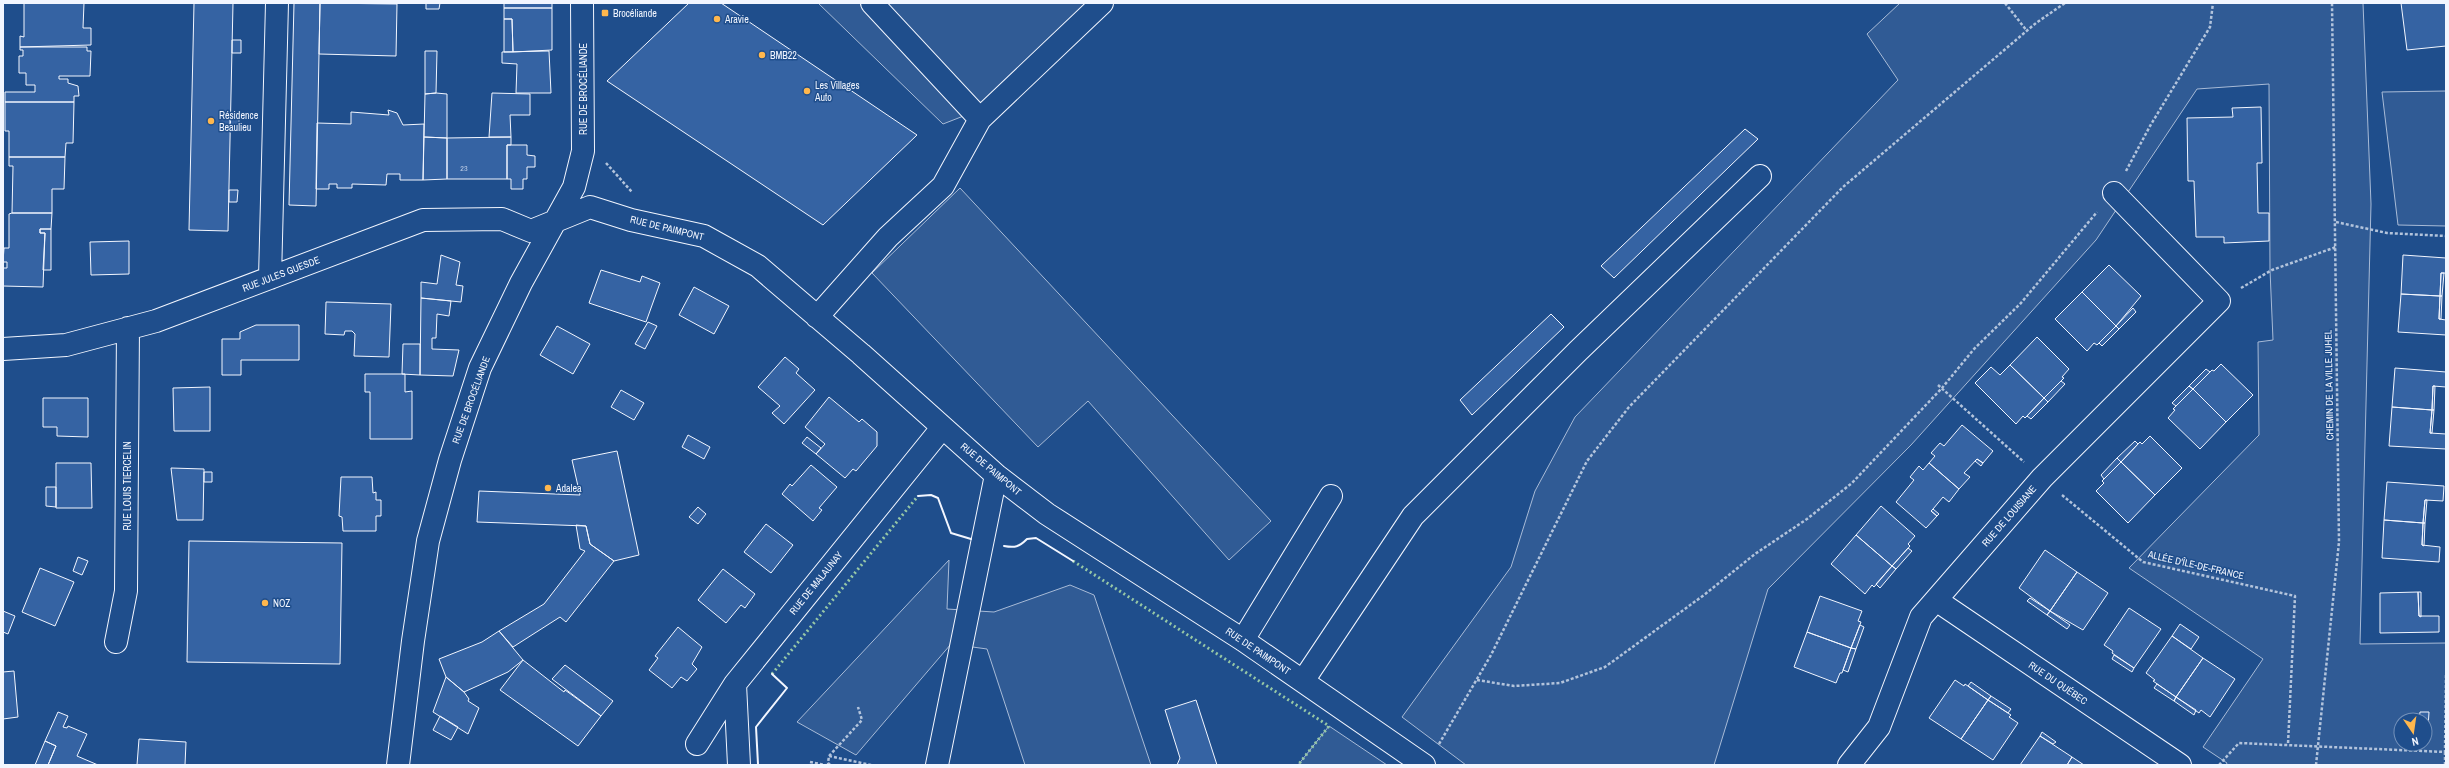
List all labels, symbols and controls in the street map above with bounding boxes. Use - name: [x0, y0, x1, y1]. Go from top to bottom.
- place label: Brocéliande: [613, 7, 657, 20]
- marker: Brocéliande: [600, 8, 610, 18]
- place label: Aravie: [724, 13, 749, 26]
- marker: Aravie: [712, 14, 722, 24]
- street label: RUE DE BROCÉLIANDE: [577, 43, 590, 135]
- place label: BMB22: [770, 49, 797, 62]
- marker: BMB22: [757, 50, 767, 60]
- place label: Les Villages Auto: [814, 79, 860, 104]
- marker: Les Villages Auto: [802, 86, 812, 96]
- place label: Résidence Beaulieu: [219, 109, 259, 134]
- marker: Résidence Beaulieu: [206, 116, 216, 126]
- house number: 23: [460, 163, 468, 173]
- street label: RUE DE PAIMPONT: [629, 213, 705, 243]
- street label: RUE JULES GUESDE: [240, 253, 322, 295]
- street label: CHEMIN DE LA VILLE JUHEL: [2322, 329, 2336, 440]
- street label: RUE DE BROCÉLIANDE: [449, 355, 493, 445]
- street label: RUE DE PAIMPONT: [958, 440, 1024, 498]
- street label: RUE LOUIS TIERCELIN: [121, 441, 134, 531]
- place label: Adalea: [555, 482, 582, 495]
- marker: Adalea: [543, 483, 553, 493]
- street label: RUE DE LOUISIANE: [1979, 483, 2039, 549]
- street label: ALLÉE D'ÎLE-DE-FRANCE: [2146, 547, 2245, 582]
- street label: RUE DE MALAUNAY: [786, 548, 846, 617]
- place label: NOZ: [273, 597, 290, 610]
- marker: NOZ: [260, 598, 270, 608]
- street label: RUE DE PAIMPONT: [1223, 625, 1293, 677]
- street label: RUE DU QUÉBEC: [2026, 659, 2090, 708]
- north arrow: [2393, 712, 2433, 752]
- text: N: [2411, 734, 2420, 749]

